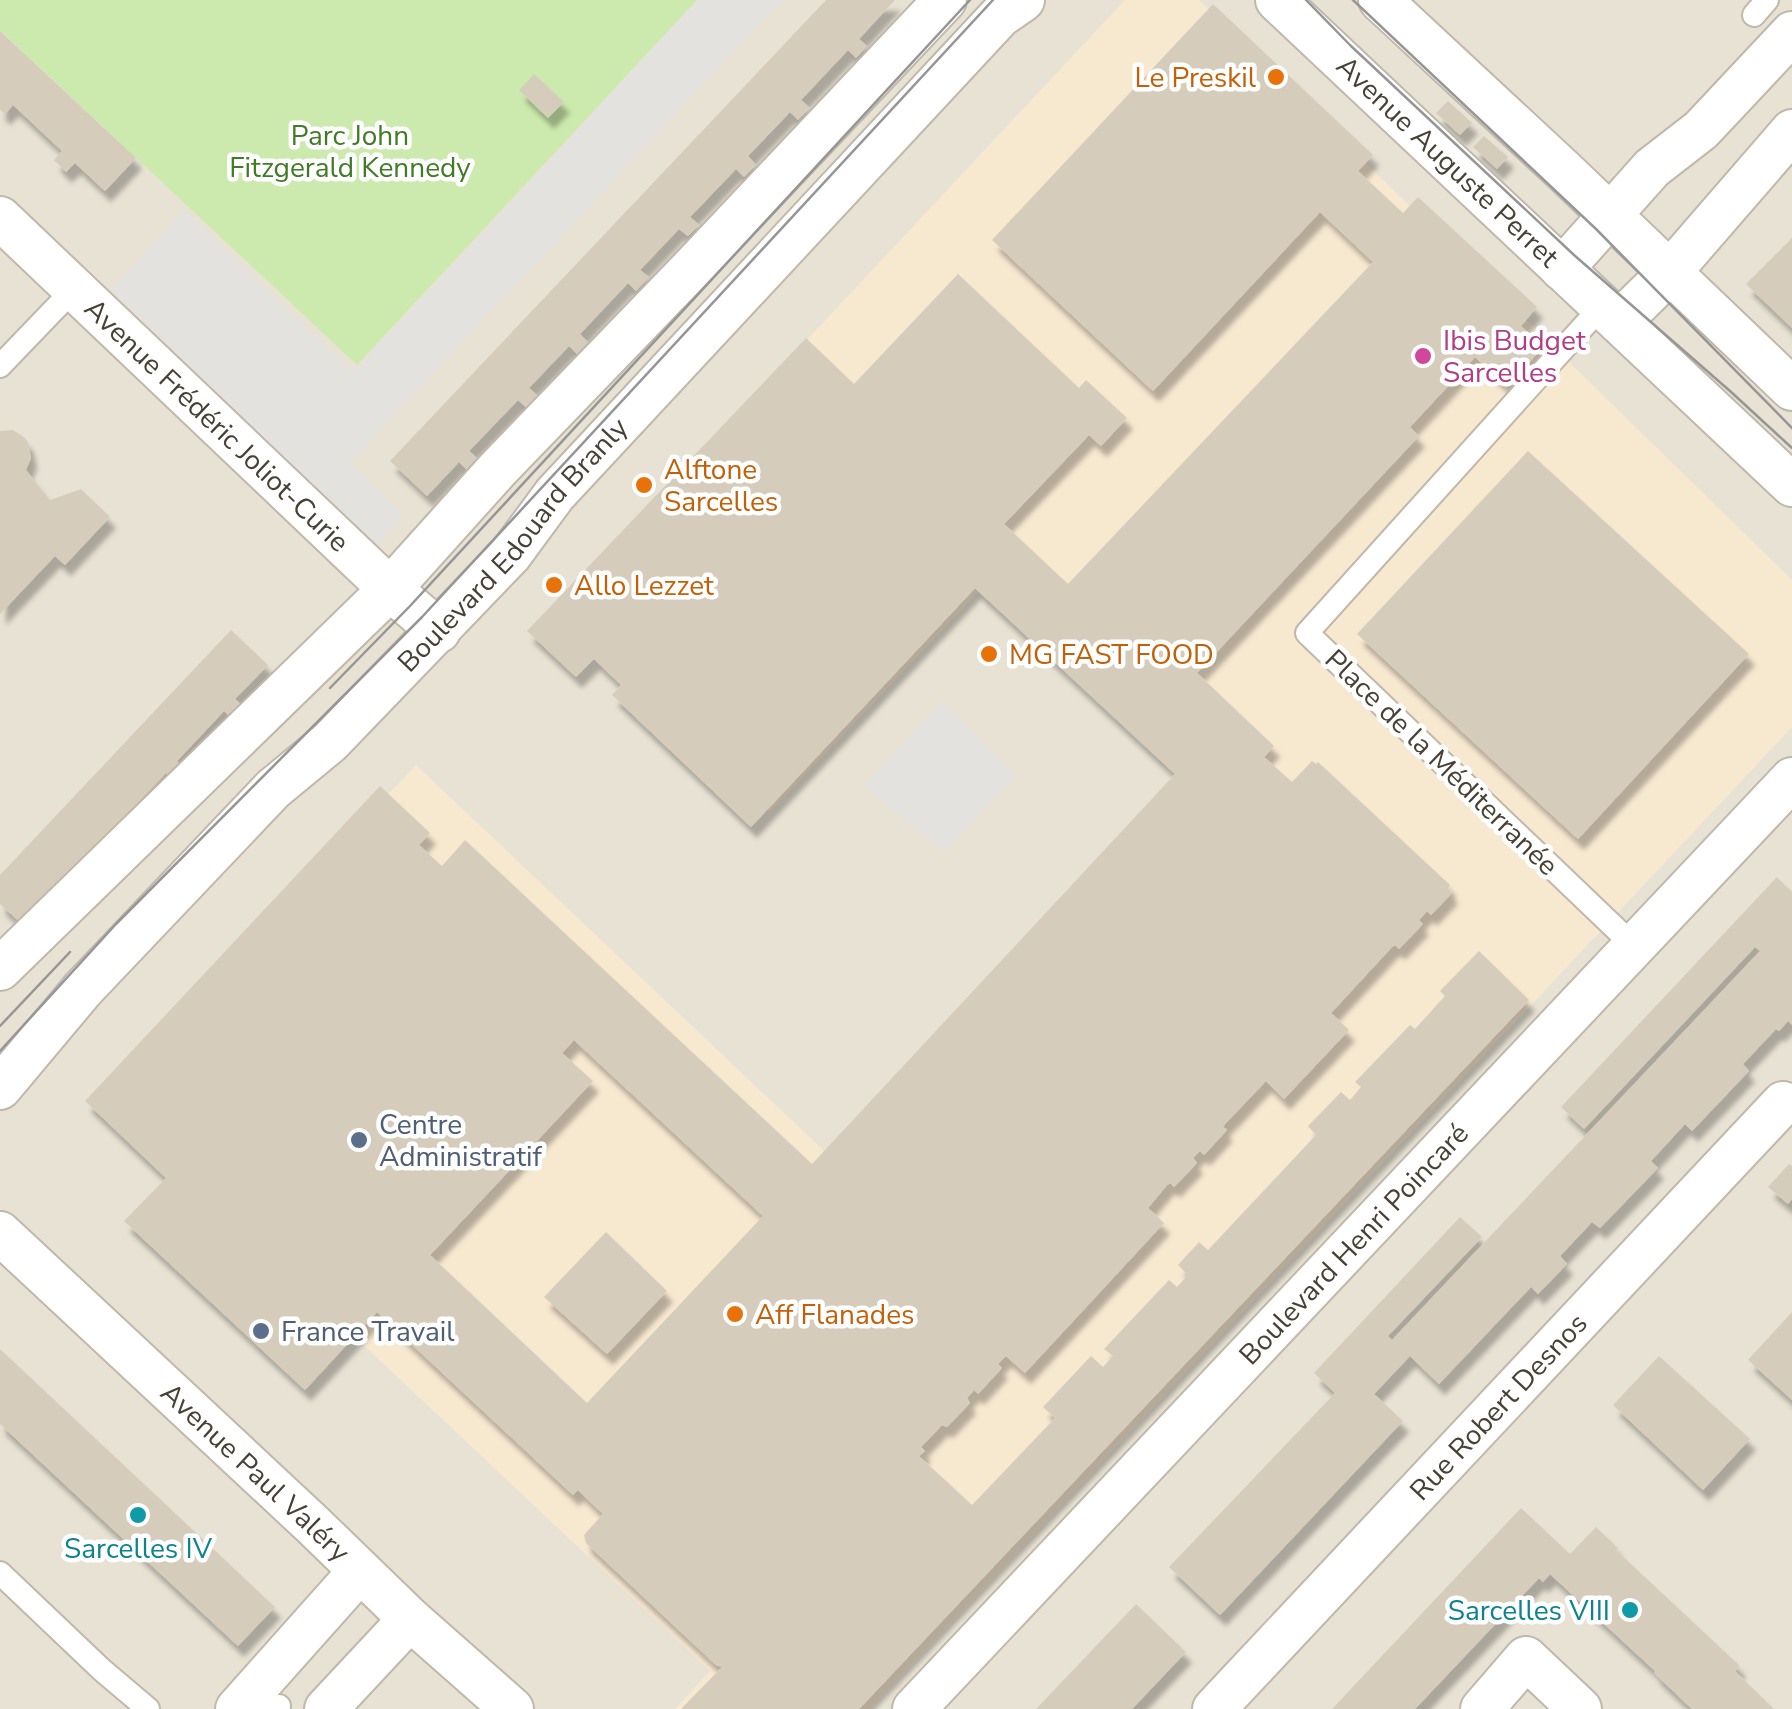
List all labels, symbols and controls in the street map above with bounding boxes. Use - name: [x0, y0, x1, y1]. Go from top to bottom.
- street label: Avenue Auguste Perret: [1328, 48, 1567, 276]
- place label: Le Preskil: [1134, 59, 1257, 97]
- marker: Le Preskil: [1265, 66, 1287, 88]
- park label: Parc John Fitzgerald Kennedy: [229, 117, 471, 187]
- street label: Avenue Frédéric Joliot-Curie: [76, 290, 357, 561]
- place label: Ibis Budget Sarcelles: [1443, 322, 1586, 392]
- marker: Ibis Budget Sarcelles: [1412, 345, 1434, 367]
- street label: Boulevard Edouard Branly: [389, 409, 637, 681]
- place label: Alftone Sarcelles: [664, 451, 778, 521]
- marker: Alftone Sarcelles: [633, 474, 655, 496]
- place label: Allo Lezzet: [574, 567, 714, 605]
- marker: Allo Lezzet: [543, 574, 565, 596]
- place label: MG FAST FOOD: [1009, 636, 1214, 674]
- street label: Place de la Méditerranée: [1316, 641, 1566, 884]
- marker: MG FAST FOOD: [978, 643, 1000, 665]
- place label: Centre Administratif: [379, 1106, 543, 1176]
- street label: Boulevard Henri Poincaré: [1231, 1115, 1477, 1373]
- marker: Centre Administratif: [348, 1129, 370, 1151]
- place label: Aff Flanades: [755, 1296, 915, 1334]
- marker: Aff Flanades: [724, 1303, 746, 1325]
- street label: Rue Robert Desnos: [1402, 1305, 1596, 1509]
- place label: France Travail: [281, 1313, 455, 1351]
- marker: France Travail: [250, 1320, 272, 1342]
- street label: Avenue Paul Valéry: [152, 1374, 358, 1571]
- marker: Sarcelles IV: [127, 1504, 149, 1526]
- place label: Sarcelles IV: [64, 1530, 213, 1568]
- place label: Sarcelles VIII: [1448, 1592, 1610, 1630]
- marker: Sarcelles VIII: [1619, 1599, 1641, 1621]

